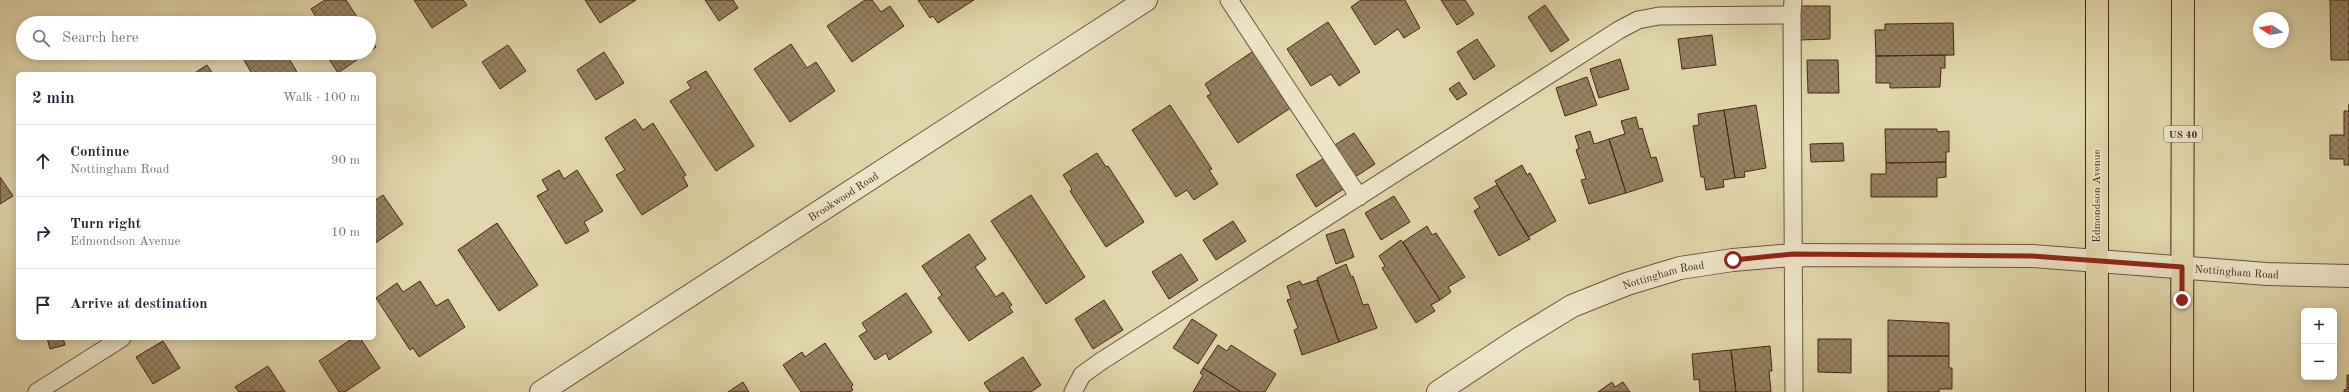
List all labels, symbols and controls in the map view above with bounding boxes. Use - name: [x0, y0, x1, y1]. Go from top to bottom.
- north arrow: [2253, 12, 2289, 48]
- search box: [16, 16, 376, 60]
- icon: search: [30, 27, 52, 49]
- text: Search here: [62, 31, 139, 46]
- text: 2 min: [32, 90, 75, 107]
- text: Walk · 100 m: [283, 91, 360, 104]
- road number: US 40: [2164, 126, 2202, 142]
- text: Continue: [70, 145, 129, 160]
- street label: Edmondson Avenue: [2092, 149, 2103, 243]
- icon: ahead: [32, 150, 54, 172]
- text: 90 m: [331, 154, 360, 167]
- text: Nottingham Road: [70, 163, 170, 176]
- street label: Brookwood Road: [807, 171, 881, 224]
- text: Turn right: [70, 217, 141, 232]
- icon: right: [32, 222, 54, 244]
- text: 10 m: [331, 226, 360, 239]
- text: Edmondson Avenue: [70, 235, 180, 248]
- route start: [1724, 251, 1742, 269]
- street label: Nottingham Road: [1621, 260, 1705, 292]
- street label: Nottingham Road: [2194, 264, 2279, 281]
- route end: [2173, 291, 2191, 309]
- icon: arrive: [32, 294, 54, 316]
- text: Arrive at destination: [70, 297, 208, 312]
- map controls: [2301, 308, 2337, 380]
- button: +: [2301, 308, 2337, 344]
- button: −: [2301, 344, 2337, 380]

